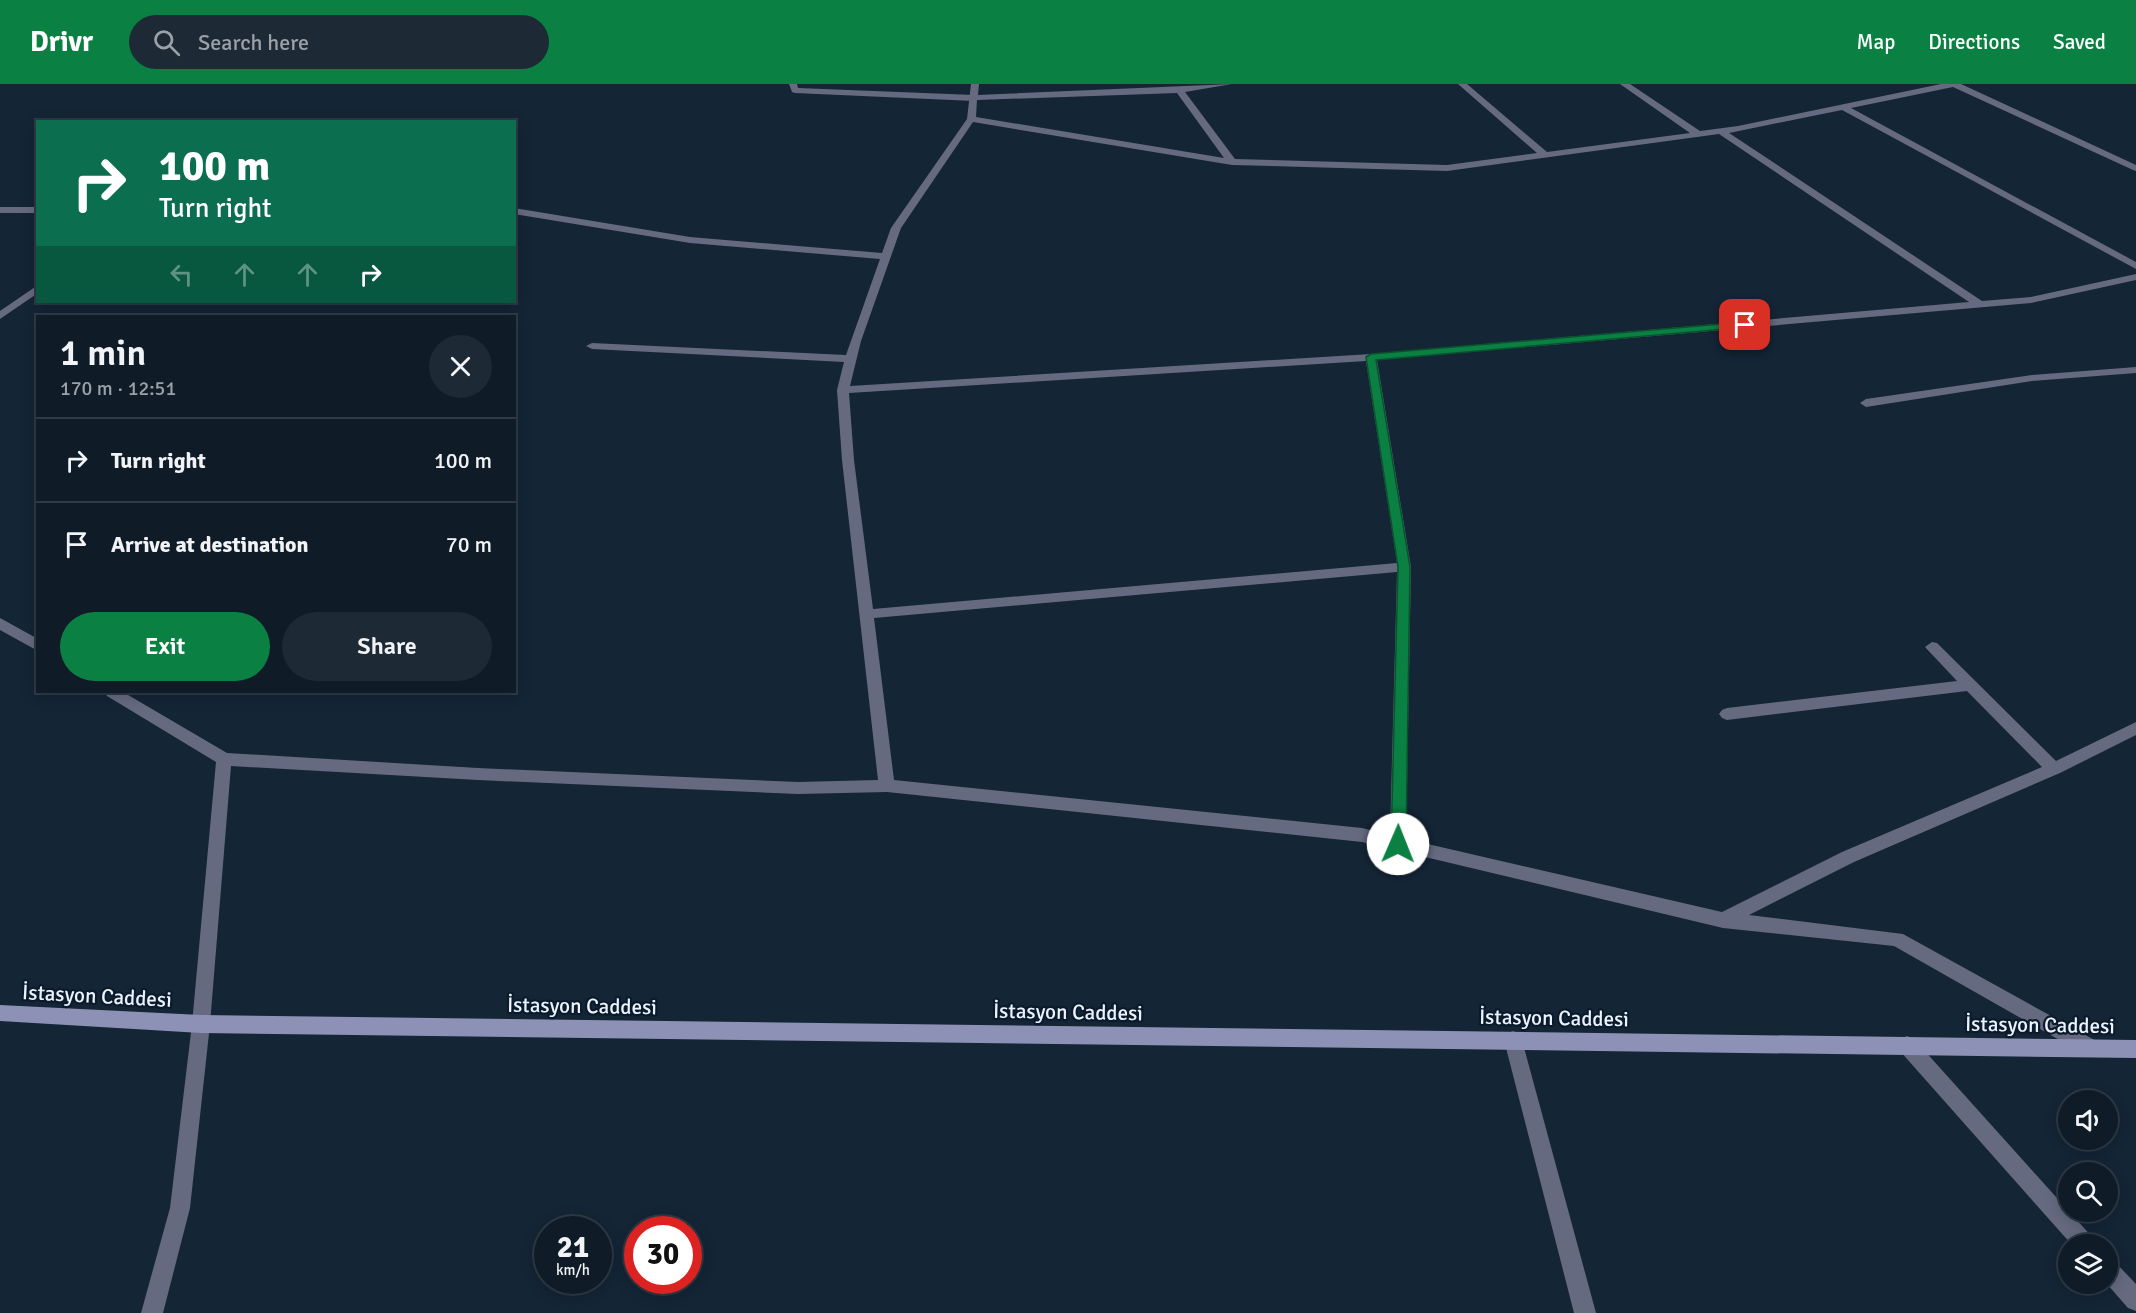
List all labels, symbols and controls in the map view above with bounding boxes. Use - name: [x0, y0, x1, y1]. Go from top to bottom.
- search box: [129, 15, 549, 69]
- text: Drivr: [30, 25, 93, 59]
- icon: search: [150, 26, 183, 59]
- text: Search here: [198, 29, 309, 56]
- text: Map: [1857, 29, 1895, 55]
- text: Directions: [1928, 29, 2020, 55]
- text: Saved: [2053, 29, 2106, 55]
- text: 100 m: [159, 141, 270, 192]
- icon: right: [60, 144, 138, 222]
- text: Turn right: [159, 192, 272, 225]
- icon: left: [165, 258, 198, 291]
- icon: ahead: [228, 258, 261, 291]
- icon: ahead: [291, 258, 324, 291]
- icon: right: [354, 258, 387, 291]
- pin: [1719, 299, 1770, 350]
- icon: arrive: [1728, 308, 1761, 341]
- text: 1 min: [60, 331, 146, 376]
- button: close: [429, 335, 492, 398]
- text: 170 m · 12:51: [60, 376, 176, 401]
- icon: right: [60, 444, 93, 477]
- text: Turn right: [111, 447, 206, 474]
- text: 100 m: [434, 447, 492, 474]
- icon: arrive: [60, 528, 93, 561]
- text: Arrive at destination: [111, 531, 308, 558]
- text: 70 m: [446, 531, 492, 558]
- button: Exit: [60, 612, 270, 681]
- button: Share: [282, 612, 492, 681]
- position arrow: [1366, 812, 1430, 876]
- street label: İstasyon Caddesi: [21, 979, 173, 1013]
- street label: İstasyon Caddesi: [507, 992, 657, 1020]
- street label: İstasyon Caddesi: [993, 998, 1143, 1026]
- street label: İstasyon Caddesi: [1479, 1004, 1629, 1032]
- street label: İstasyon Caddesi: [1965, 1011, 2115, 1039]
- map controls: [2058, 1090, 2118, 1294]
- button: sound: [2058, 1090, 2118, 1150]
- button: search: [2058, 1162, 2118, 1222]
- speed limit sign: 30: [624, 1216, 702, 1294]
- text: 21: [557, 1229, 589, 1266]
- button: layers: [2058, 1234, 2118, 1294]
- text: km/h: [556, 1261, 590, 1279]

